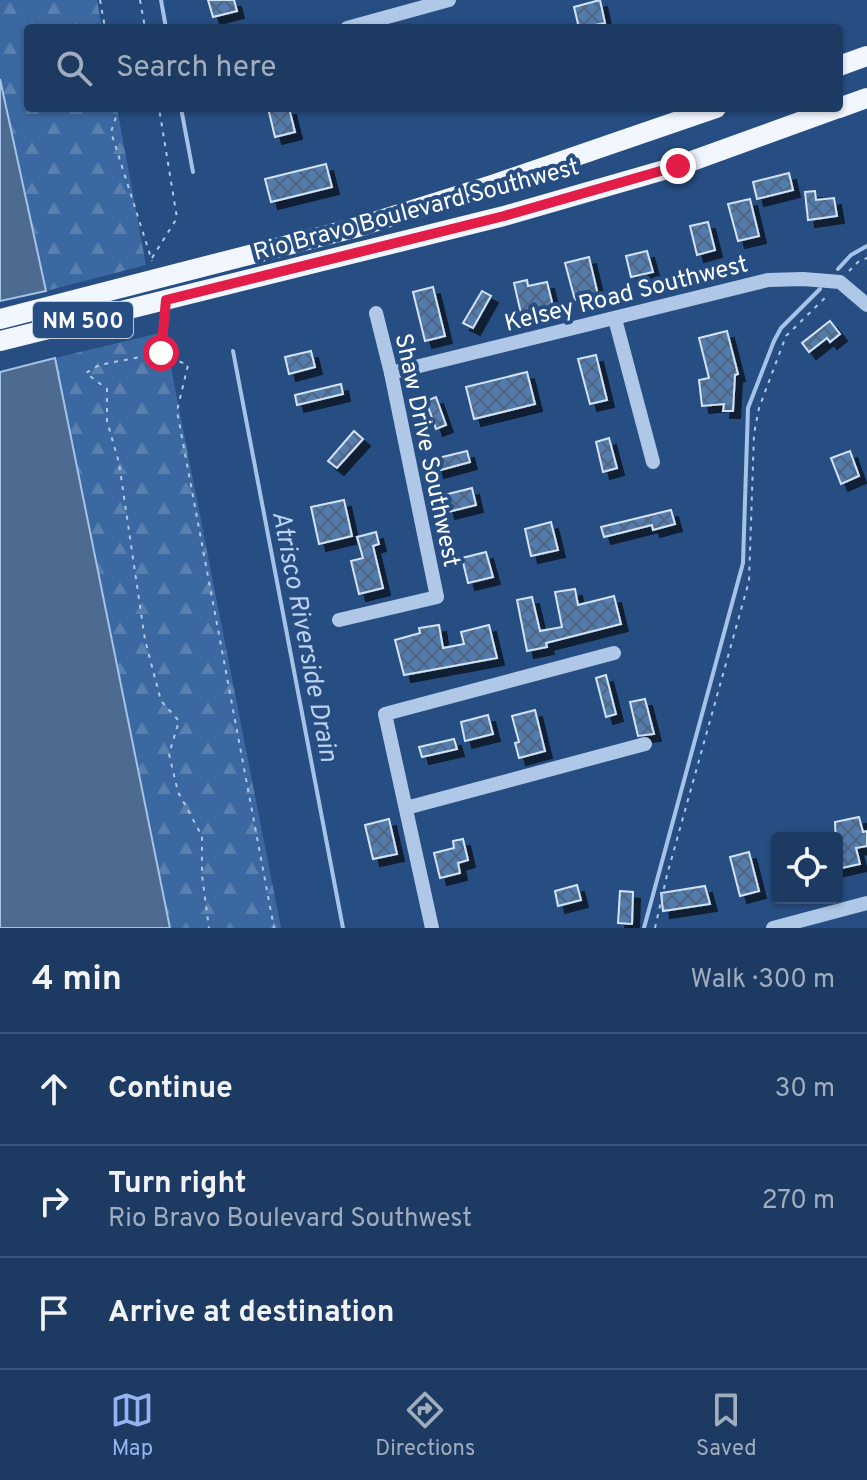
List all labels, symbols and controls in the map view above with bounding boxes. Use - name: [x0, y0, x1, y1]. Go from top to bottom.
- search box: [24, 24, 843, 112]
- icon: search: [52, 46, 96, 90]
- text: Search here: [116, 50, 276, 87]
- route end: [660, 148, 696, 184]
- street label: Rio Bravo Boulevard Southwest: [250, 153, 583, 269]
- street label: Kelsey Road Southwest: [502, 250, 751, 340]
- road number: NM 500: [33, 302, 133, 338]
- street label: Shaw Drive Southwest: [387, 331, 465, 570]
- route start: [143, 335, 179, 371]
- water label: Atrisco Riverside Drain: [263, 508, 344, 765]
- map controls: [771, 832, 843, 904]
- button: locate: [771, 832, 843, 904]
- text: 4 min: [32, 959, 122, 1002]
- text: Walk · 300 m: [691, 964, 835, 997]
- icon: ahead: [32, 1067, 76, 1111]
- text: Continue: [108, 1071, 233, 1108]
- text: 30 m: [775, 1073, 835, 1106]
- text: Turn right: [108, 1166, 246, 1203]
- icon: right: [32, 1179, 76, 1223]
- text: 270 m: [762, 1185, 835, 1218]
- text: Rio Bravo Boulevard Southwest: [108, 1203, 472, 1236]
- icon: arrive: [32, 1291, 76, 1335]
- text: Arrive at destination: [108, 1295, 394, 1332]
- tab: Map: [110, 1388, 154, 1463]
- tab: Directions: [375, 1388, 475, 1463]
- tab: Saved: [696, 1388, 757, 1463]

